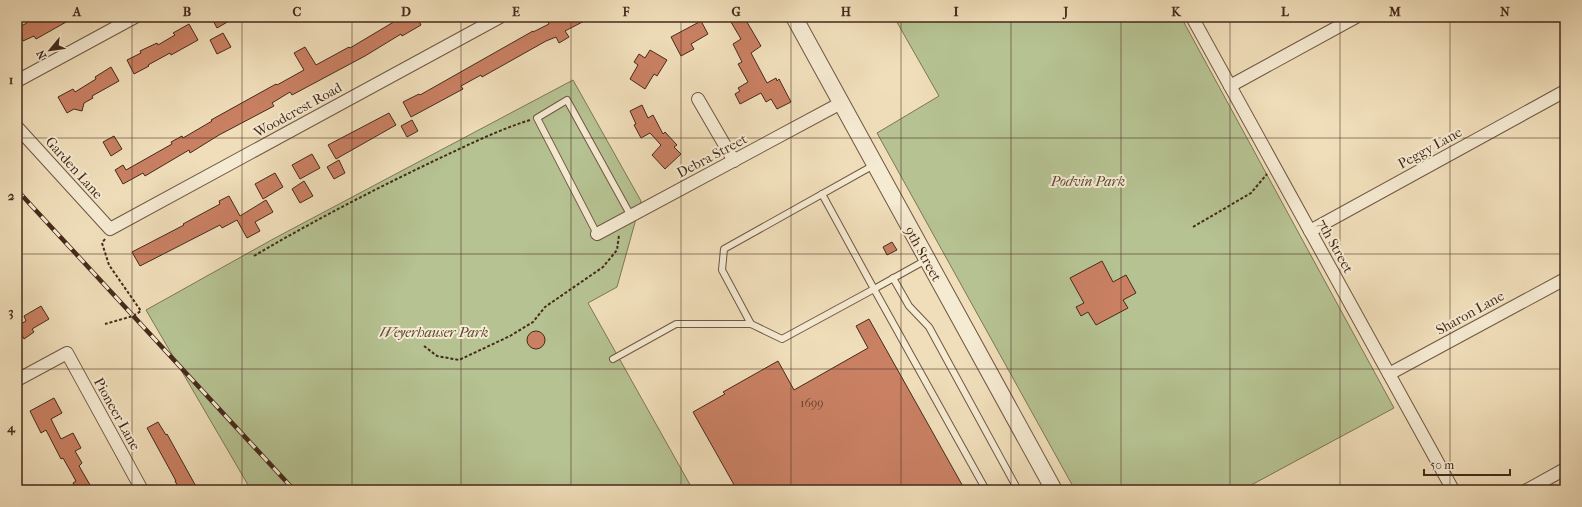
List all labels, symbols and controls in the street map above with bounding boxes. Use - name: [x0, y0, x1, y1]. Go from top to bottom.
- text: A: [72, 4, 82, 19]
- text: B: [183, 4, 192, 19]
- text: C: [293, 4, 302, 19]
- text: D: [401, 4, 411, 19]
- text: E: [512, 4, 520, 19]
- text: F: [622, 4, 630, 19]
- text: G: [731, 4, 741, 19]
- text: H: [841, 4, 852, 19]
- text: I: [953, 4, 959, 19]
- text: J: [1062, 4, 1069, 20]
- text: K: [1171, 4, 1182, 19]
- text: L: [1281, 4, 1290, 19]
- text: M: [1388, 4, 1401, 19]
- text: N: [1500, 4, 1510, 19]
- north arrow: [30, 30, 70, 70]
- text: N: [34, 47, 49, 61]
- text: 1: [9, 72, 14, 87]
- street label: Woodcrest Road: [250, 79, 345, 142]
- street label: Peggy Lane: [1395, 123, 1465, 173]
- street label: Debra Street: [674, 130, 750, 182]
- street label: Garden Lane: [42, 133, 106, 203]
- park label: Podvin Park: [1050, 173, 1125, 190]
- text: 2: [8, 188, 15, 203]
- street label: 7th Street: [1313, 216, 1357, 276]
- street label: 9th Street: [901, 224, 945, 284]
- street label: Sharon Lane: [1433, 287, 1507, 339]
- text: 3: [8, 304, 14, 320]
- park label: Weyerhauser Park: [380, 324, 488, 341]
- street label: Pioneer Lane: [90, 375, 144, 453]
- house number: 1699: [800, 396, 824, 410]
- text: 4: [6, 420, 16, 436]
- scale bar: [1424, 451, 1510, 477]
- text: 50 m: [1430, 458, 1454, 472]

